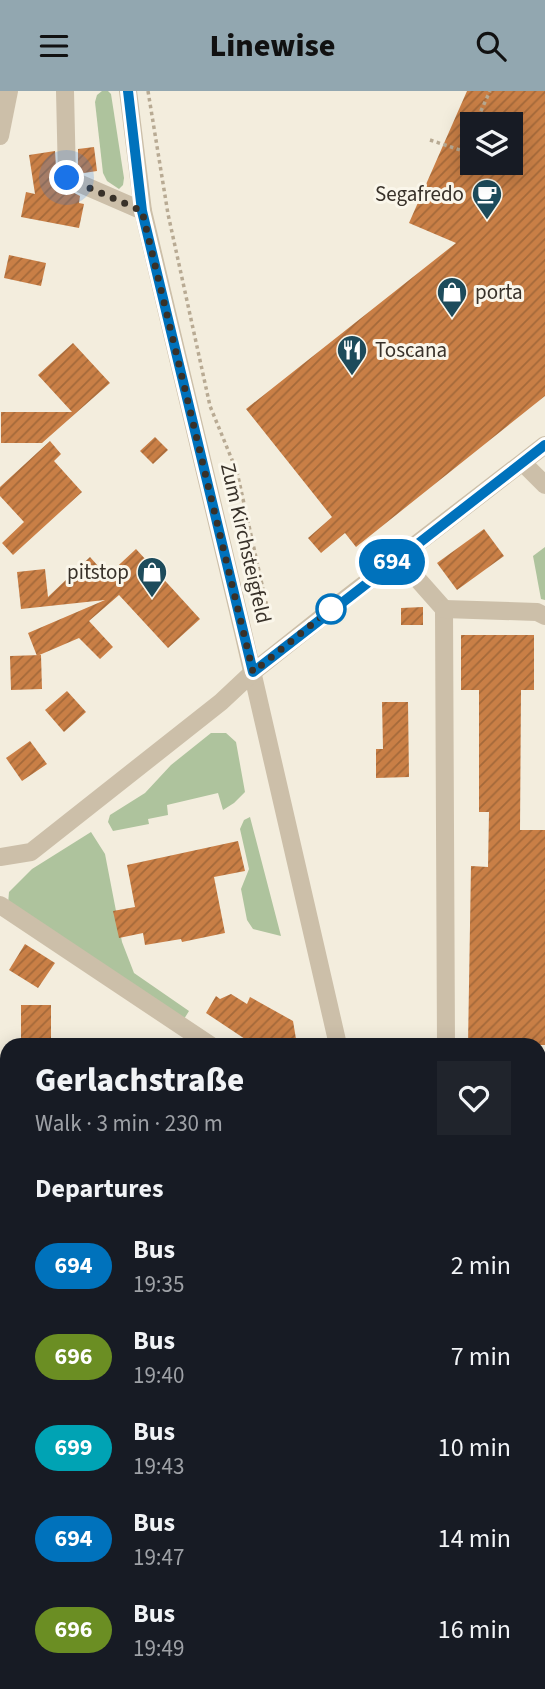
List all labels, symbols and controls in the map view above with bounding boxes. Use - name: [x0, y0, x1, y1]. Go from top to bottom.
- text: Linewise: [210, 23, 335, 69]
- icon: menu: [35, 27, 73, 65]
- icon: search: [472, 27, 510, 65]
- map controls: [460, 112, 523, 175]
- button: layers: [460, 112, 523, 175]
- your location: [49, 160, 84, 195]
- cafe icon: Segafredo: [470, 177, 504, 221]
- place label: Segafredo: [375, 179, 464, 209]
- shop icon: porta: [435, 275, 469, 319]
- place label: porta: [475, 277, 523, 307]
- restaurant icon: Toscana: [335, 333, 369, 377]
- place label: Toscana: [375, 335, 447, 365]
- street label: Zum Kirchsteigfeld: [213, 460, 279, 626]
- line badge: 694: [352, 539, 432, 585]
- text: 694: [373, 544, 411, 579]
- shop icon: pitstop: [135, 555, 169, 599]
- place label: pitstop: [67, 557, 129, 587]
- unlabelled marker: [316, 594, 346, 624]
- text: Gerlachstraße: [35, 1057, 244, 1104]
- button: heart: [437, 1061, 511, 1135]
- text: Walk · 3 min · 230 m: [35, 1107, 223, 1140]
- text: Departures: [35, 1170, 163, 1207]
- text: Bus: [133, 1231, 175, 1268]
- text: 2 min: [451, 1247, 511, 1284]
- text: 694: [54, 1248, 93, 1283]
- text: 19:35: [133, 1268, 184, 1301]
- text: Bus: [133, 1322, 175, 1359]
- text: 7 min: [451, 1338, 511, 1375]
- text: 696: [54, 1339, 93, 1374]
- text: 19:40: [133, 1359, 184, 1392]
- text: Bus: [133, 1413, 175, 1450]
- text: 10 min: [438, 1429, 511, 1466]
- text: 699: [54, 1430, 93, 1465]
- text: 19:43: [133, 1450, 184, 1483]
- text: Bus: [133, 1504, 175, 1541]
- text: 14 min: [438, 1520, 511, 1557]
- text: 694: [54, 1521, 93, 1556]
- text: 19:47: [133, 1541, 184, 1574]
- text: Bus: [133, 1595, 175, 1632]
- text: 16 min: [438, 1611, 511, 1648]
- text: 696: [54, 1612, 93, 1647]
- text: 19:49: [133, 1632, 184, 1665]

